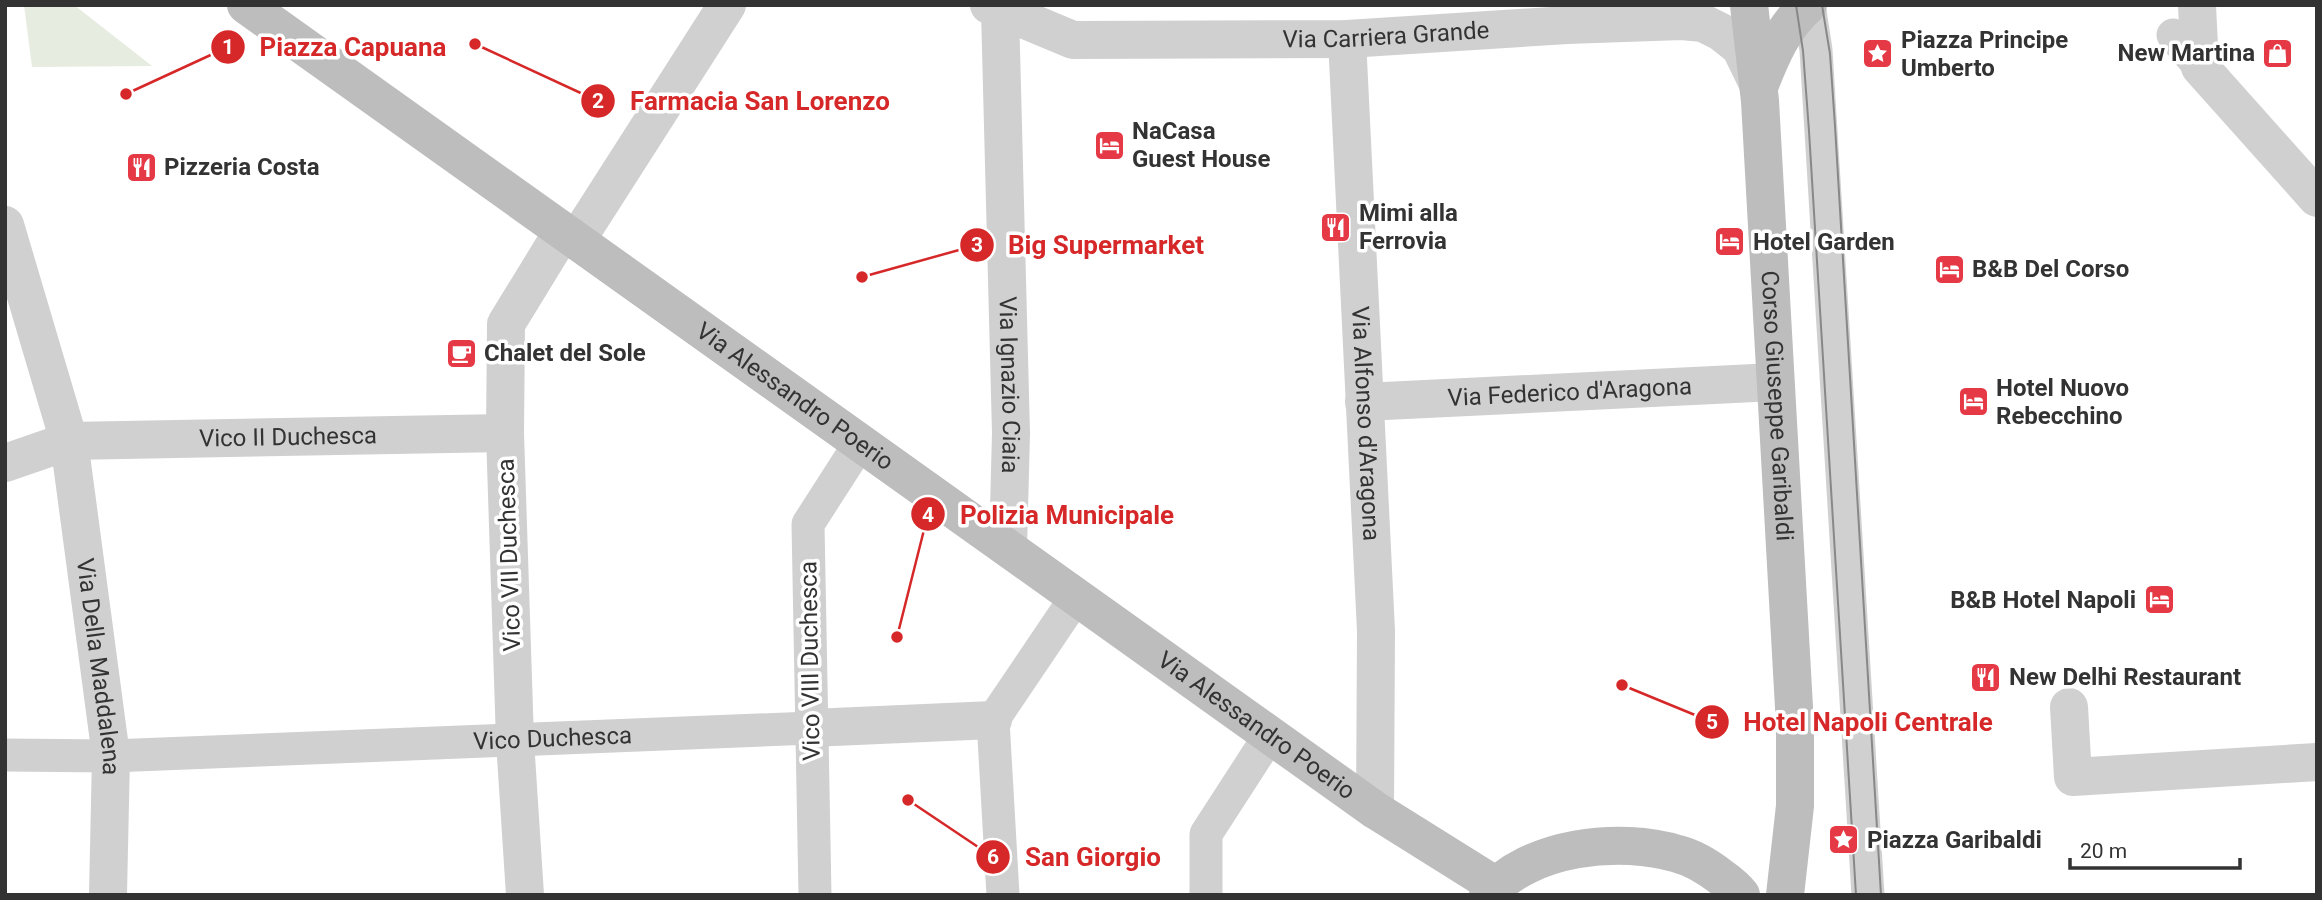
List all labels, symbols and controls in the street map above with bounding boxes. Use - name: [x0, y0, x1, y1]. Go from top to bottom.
- street label: Via Carriera Grande: [1282, 16, 1490, 53]
- callout: Piazza Capuana: [210, 23, 460, 70]
- place label: Piazza Principe Umberto: [1901, 26, 2068, 82]
- text: Piazza Capuana: [260, 32, 447, 62]
- text: 1: [222, 35, 234, 59]
- shop icon: New Martina: [2261, 36, 2295, 70]
- place icon: Piazza Principe Umberto: [1861, 37, 1895, 71]
- place label: New Martina: [2118, 39, 2255, 67]
- callout: Farmacia San Lorenzo: [581, 77, 904, 124]
- text: Farmacia San Lorenzo: [630, 86, 890, 116]
- text: 2: [592, 89, 604, 113]
- place label: NaCasa Guest House: [1132, 117, 1270, 173]
- hotel icon: NaCasa Guest House: [1092, 128, 1126, 162]
- restaurant icon: Pizzeria Costa: [124, 150, 158, 184]
- place label: Pizzeria Costa: [164, 153, 320, 181]
- place label: Mimi alla Ferrovia: [1359, 199, 1458, 255]
- restaurant icon: Mimi alla Ferrovia: [1319, 210, 1353, 244]
- callout: Big Supermarket: [959, 222, 1218, 269]
- hotel icon: Hotel Garden: [1713, 225, 1747, 259]
- place label: Hotel Garden: [1753, 228, 1895, 256]
- text: Big Supermarket: [1008, 230, 1204, 260]
- text: 3: [971, 233, 983, 257]
- hotel icon: B&B Del Corso: [1932, 252, 1966, 286]
- place label: B&B Del Corso: [1972, 255, 2129, 283]
- street label: Corso Giuseppe Garibaldi: [1756, 270, 1799, 542]
- street label: Via Ignazio Ciaia: [993, 296, 1025, 474]
- street label: Via Alfonso d'Aragona: [1346, 305, 1386, 542]
- street label: Via Alessandro Poerio: [691, 316, 899, 476]
- cafe icon: Chalet del Sole: [444, 336, 478, 370]
- place label: Chalet del Sole: [484, 339, 646, 367]
- street label: Via Federico d'Aragona: [1447, 372, 1693, 412]
- place label: Hotel Nuovo Rebecchino: [1996, 374, 2129, 430]
- hotel icon: Hotel Nuovo Rebecchino: [1956, 385, 1990, 419]
- street label: Vico II Duchesca: [199, 421, 377, 453]
- street label: Vico VII Duchesca: [492, 458, 526, 652]
- callout: Polizia Municipale: [911, 491, 1188, 538]
- text: Polizia Municipale: [960, 500, 1174, 530]
- text: 4: [922, 503, 934, 527]
- street label: Via Della Maddalena: [71, 557, 126, 775]
- street label: Vico VIII Duchesca: [794, 561, 826, 761]
- hotel icon: B&B Hotel Napoli: [2142, 583, 2176, 617]
- place label: B&B Hotel Napoli: [1950, 586, 2136, 614]
- street label: Via Alessandro Poerio: [1152, 646, 1361, 805]
- restaurant icon: New Delhi Restaurant: [1969, 660, 2003, 694]
- place label: New Delhi Restaurant: [2009, 663, 2241, 691]
- callout: Hotel Napoli Centrale: [1694, 698, 2007, 745]
- text: Hotel Napoli Centrale: [1743, 707, 1993, 737]
- text: 5: [1706, 710, 1718, 734]
- street label: Vico Duchesca: [473, 721, 633, 755]
- place icon: Piazza Garibaldi: [1827, 823, 1861, 857]
- place label: Piazza Garibaldi: [1867, 826, 2042, 854]
- scale bar: [2070, 827, 2240, 871]
- callout: San Giorgio: [976, 833, 1175, 880]
- text: 20 m: [2080, 839, 2127, 863]
- text: San Giorgio: [1025, 842, 1161, 872]
- text: 6: [987, 845, 999, 869]

